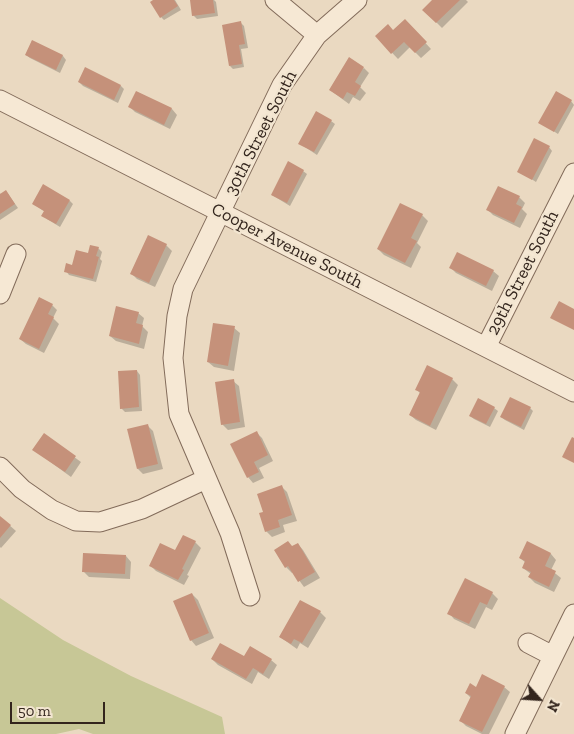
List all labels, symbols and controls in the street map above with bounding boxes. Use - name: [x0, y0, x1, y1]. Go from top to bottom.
- street label: 30th Street South: [220, 67, 302, 199]
- street label: Cooper Avenue South: [208, 198, 366, 294]
- street label: 29th Street South: [482, 207, 564, 339]
- north arrow: [514, 674, 564, 724]
- scale bar: [12, 692, 108, 724]
- text: N: [543, 697, 563, 714]
- text: 50 m: [18, 702, 51, 720]

